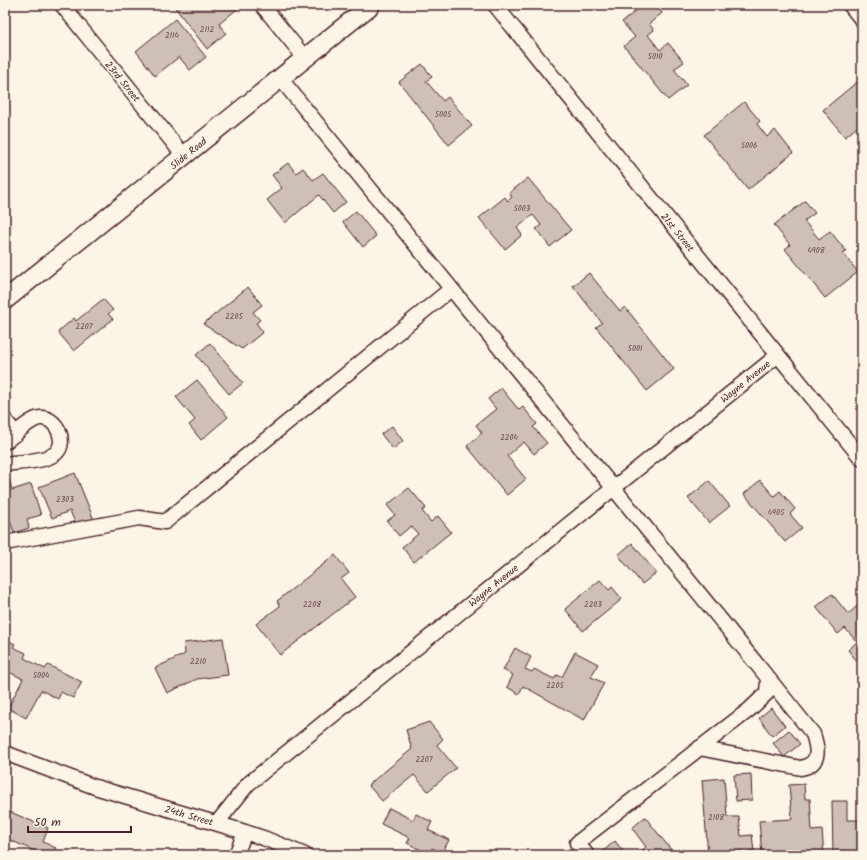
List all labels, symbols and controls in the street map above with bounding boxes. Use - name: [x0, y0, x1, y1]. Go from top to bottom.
- house number: 2112: [200, 23, 215, 36]
- house number: 2114: [165, 29, 180, 42]
- house number: 5010: [648, 50, 662, 63]
- street label: 23rd Street: [101, 57, 144, 106]
- house number: 5005: [435, 108, 452, 121]
- street label: Slide Road: [167, 133, 211, 174]
- house number: 5006: [741, 139, 757, 152]
- house number: 5003: [514, 202, 531, 215]
- street label: 21st Street: [656, 210, 698, 256]
- house number: 4908: [807, 244, 825, 257]
- house number: 2205: [225, 310, 243, 323]
- house number: 2207: [76, 320, 93, 333]
- house number: 5001: [628, 342, 643, 355]
- street label: Wayne Avenue: [717, 356, 775, 407]
- house number: 2204: [500, 431, 518, 444]
- house number: 2303: [56, 493, 74, 506]
- house number: 4905: [768, 506, 785, 519]
- street label: Wayne Avenue: [465, 560, 523, 611]
- house number: 2208: [303, 598, 321, 611]
- house number: 2203: [584, 598, 602, 611]
- house number: 2210: [190, 655, 206, 668]
- house number: 5004: [33, 669, 50, 682]
- house number: 2205: [546, 679, 564, 692]
- house number: 2207: [416, 753, 433, 766]
- street label: 24th Street: [163, 801, 215, 831]
- scale bar: [28, 808, 131, 834]
- house number: 2108: [708, 811, 724, 824]
- text: 50 m: [34, 813, 61, 832]

